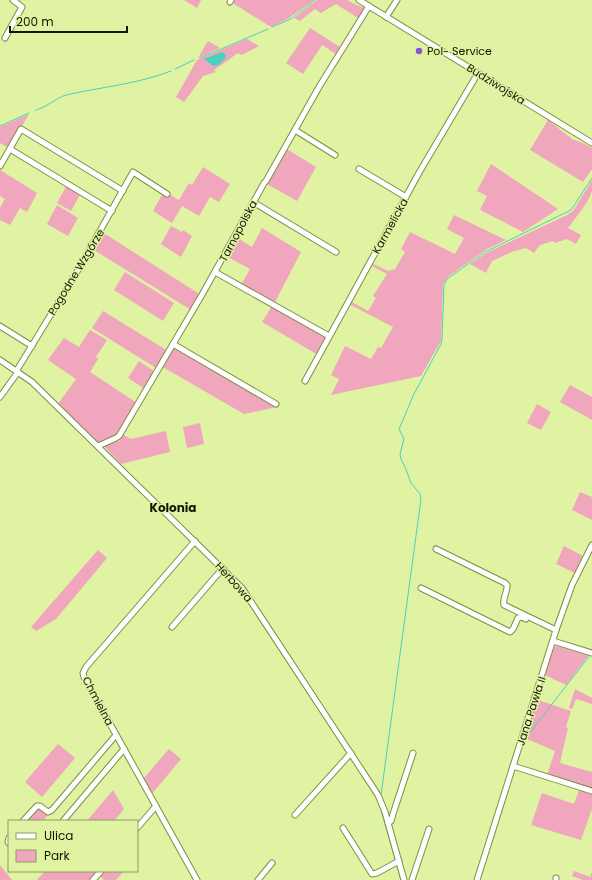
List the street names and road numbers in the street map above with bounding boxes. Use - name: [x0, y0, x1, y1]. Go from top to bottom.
- street label: Budziwojska: [464, 60, 528, 108]
- street label: Karmelicka: [368, 195, 412, 257]
- street label: Tarnopolska: [215, 197, 261, 265]
- street label: Pogodne Wzgórze: [44, 226, 108, 318]
- street label: Herbowa: [212, 558, 256, 606]
- street label: Chmielna: [78, 674, 118, 728]
- street label: Jana Pawła II: [512, 674, 550, 748]

